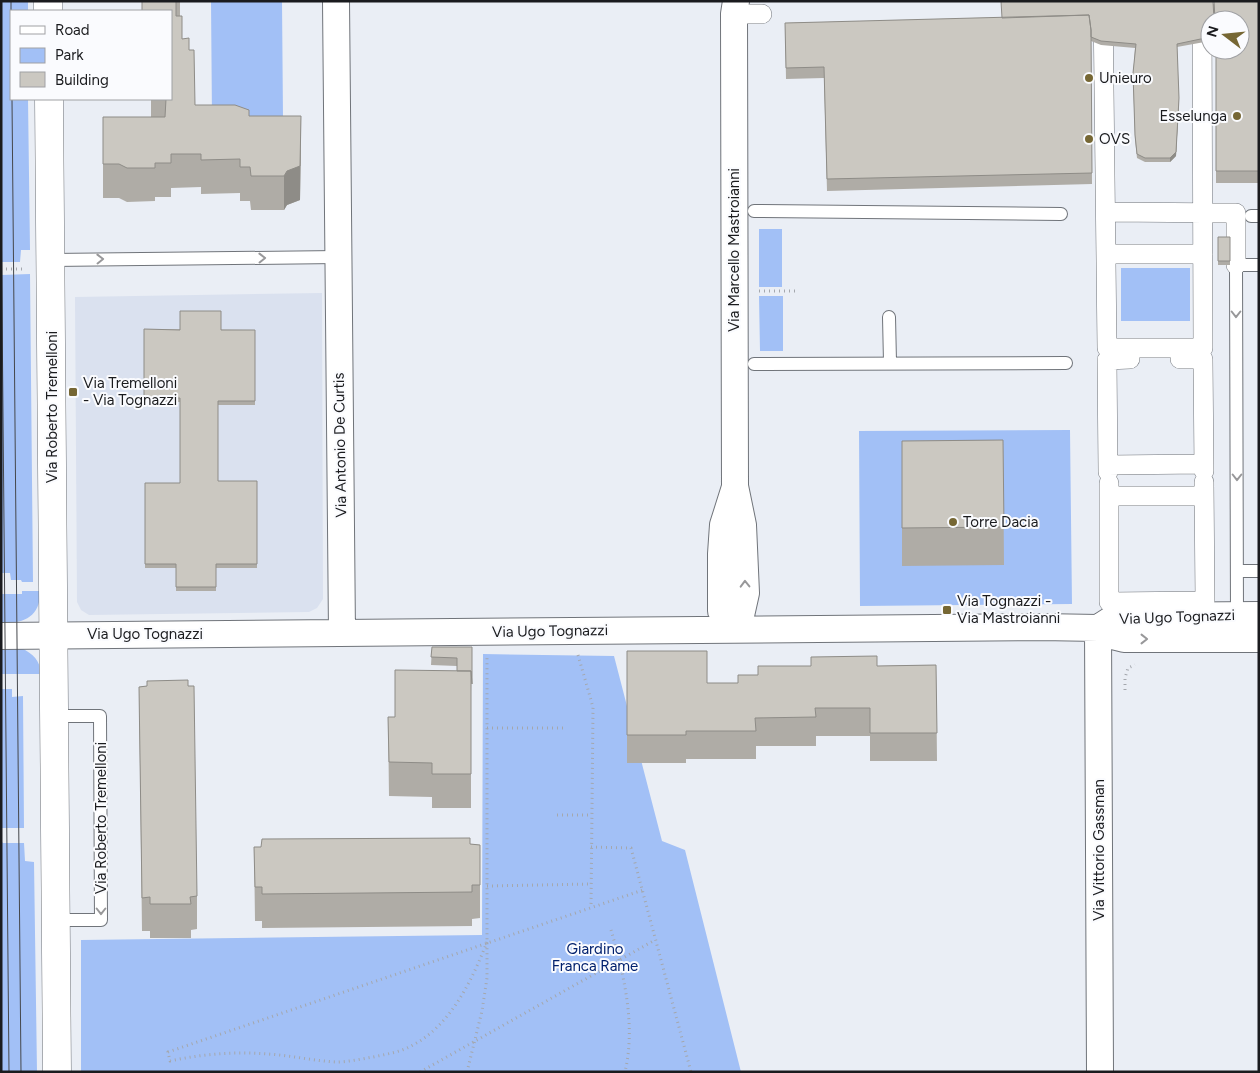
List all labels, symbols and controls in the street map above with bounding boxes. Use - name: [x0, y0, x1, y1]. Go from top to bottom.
- legend: [10, 10, 172, 100]
- north arrow: [1200, 10, 1250, 60]
- text: Road: [55, 21, 90, 39]
- text: N: [1203, 24, 1223, 39]
- text: Park: [55, 46, 84, 64]
- place label: Unieuro: [1099, 69, 1152, 87]
- text: Building: [55, 71, 109, 89]
- marker: Unieuro: [1083, 72, 1095, 84]
- place label: Esselunga: [1159, 107, 1227, 125]
- marker: Esselunga: [1231, 110, 1243, 122]
- place label: OVS: [1099, 130, 1130, 148]
- marker: OVS: [1083, 133, 1095, 145]
- street label: Via Marcello Mastroianni: [725, 168, 743, 332]
- one-way arrow: [259, 253, 267, 263]
- one-way arrow: [96, 254, 104, 264]
- one-way arrow: [1231, 310, 1241, 318]
- street label: Via Roberto Tremelloni: [43, 331, 61, 483]
- street label: Via Antonio De Curtis: [330, 372, 350, 518]
- place label: Via Tremelloni - Via Tognazzi: [83, 374, 177, 409]
- marker: Via Tremelloni - Via Tognazzi: [67, 386, 79, 398]
- one-way arrow: [1232, 473, 1242, 481]
- place label: Torre Dacia: [963, 513, 1038, 531]
- marker: Torre Dacia: [947, 516, 959, 528]
- one-way arrow: [740, 580, 751, 588]
- place label: Via Tognazzi - Via Mastroianni: [957, 592, 1060, 627]
- marker: Via Tognazzi - Via Mastroianni: [941, 604, 953, 616]
- street label: Via Ugo Tognazzi: [1119, 606, 1235, 628]
- street label: Via Ugo Tognazzi: [492, 621, 608, 641]
- street label: Via Ugo Tognazzi: [87, 625, 203, 643]
- one-way arrow: [1140, 634, 1148, 644]
- street label: Via Roberto Tremelloni: [92, 742, 110, 894]
- street label: Via Vittorio Gassman: [1090, 779, 1108, 921]
- one-way arrow: [96, 908, 106, 915]
- park label: Giardino Franca Rame: [552, 940, 638, 975]

